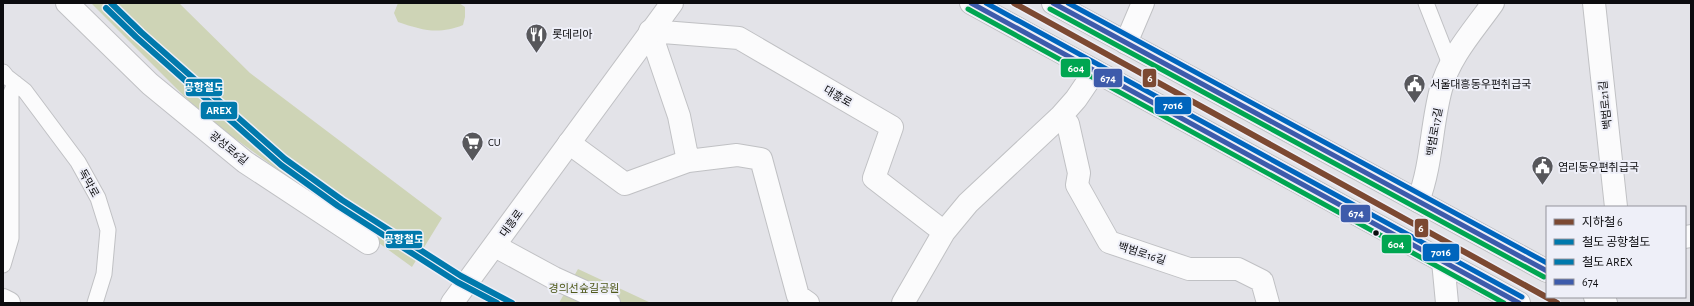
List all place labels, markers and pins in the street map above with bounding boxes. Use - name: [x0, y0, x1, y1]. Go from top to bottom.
- restaurant icon: 롯데리아: [524, 21, 550, 54]
- place label: 롯데리아: [552, 29, 592, 40]
- public building icon: 서울대흥동우편취급국: [1402, 71, 1428, 104]
- place label: 서울대흥동우편취급국: [1430, 79, 1531, 90]
- supermarket icon: CU: [460, 129, 486, 162]
- place label: CU: [488, 137, 501, 148]
- public building icon: 염리동우편취급국: [1529, 154, 1555, 187]
- place label: 염리동우편취급국: [1558, 162, 1639, 173]
- unlabelled marker: [1371, 228, 1381, 238]

